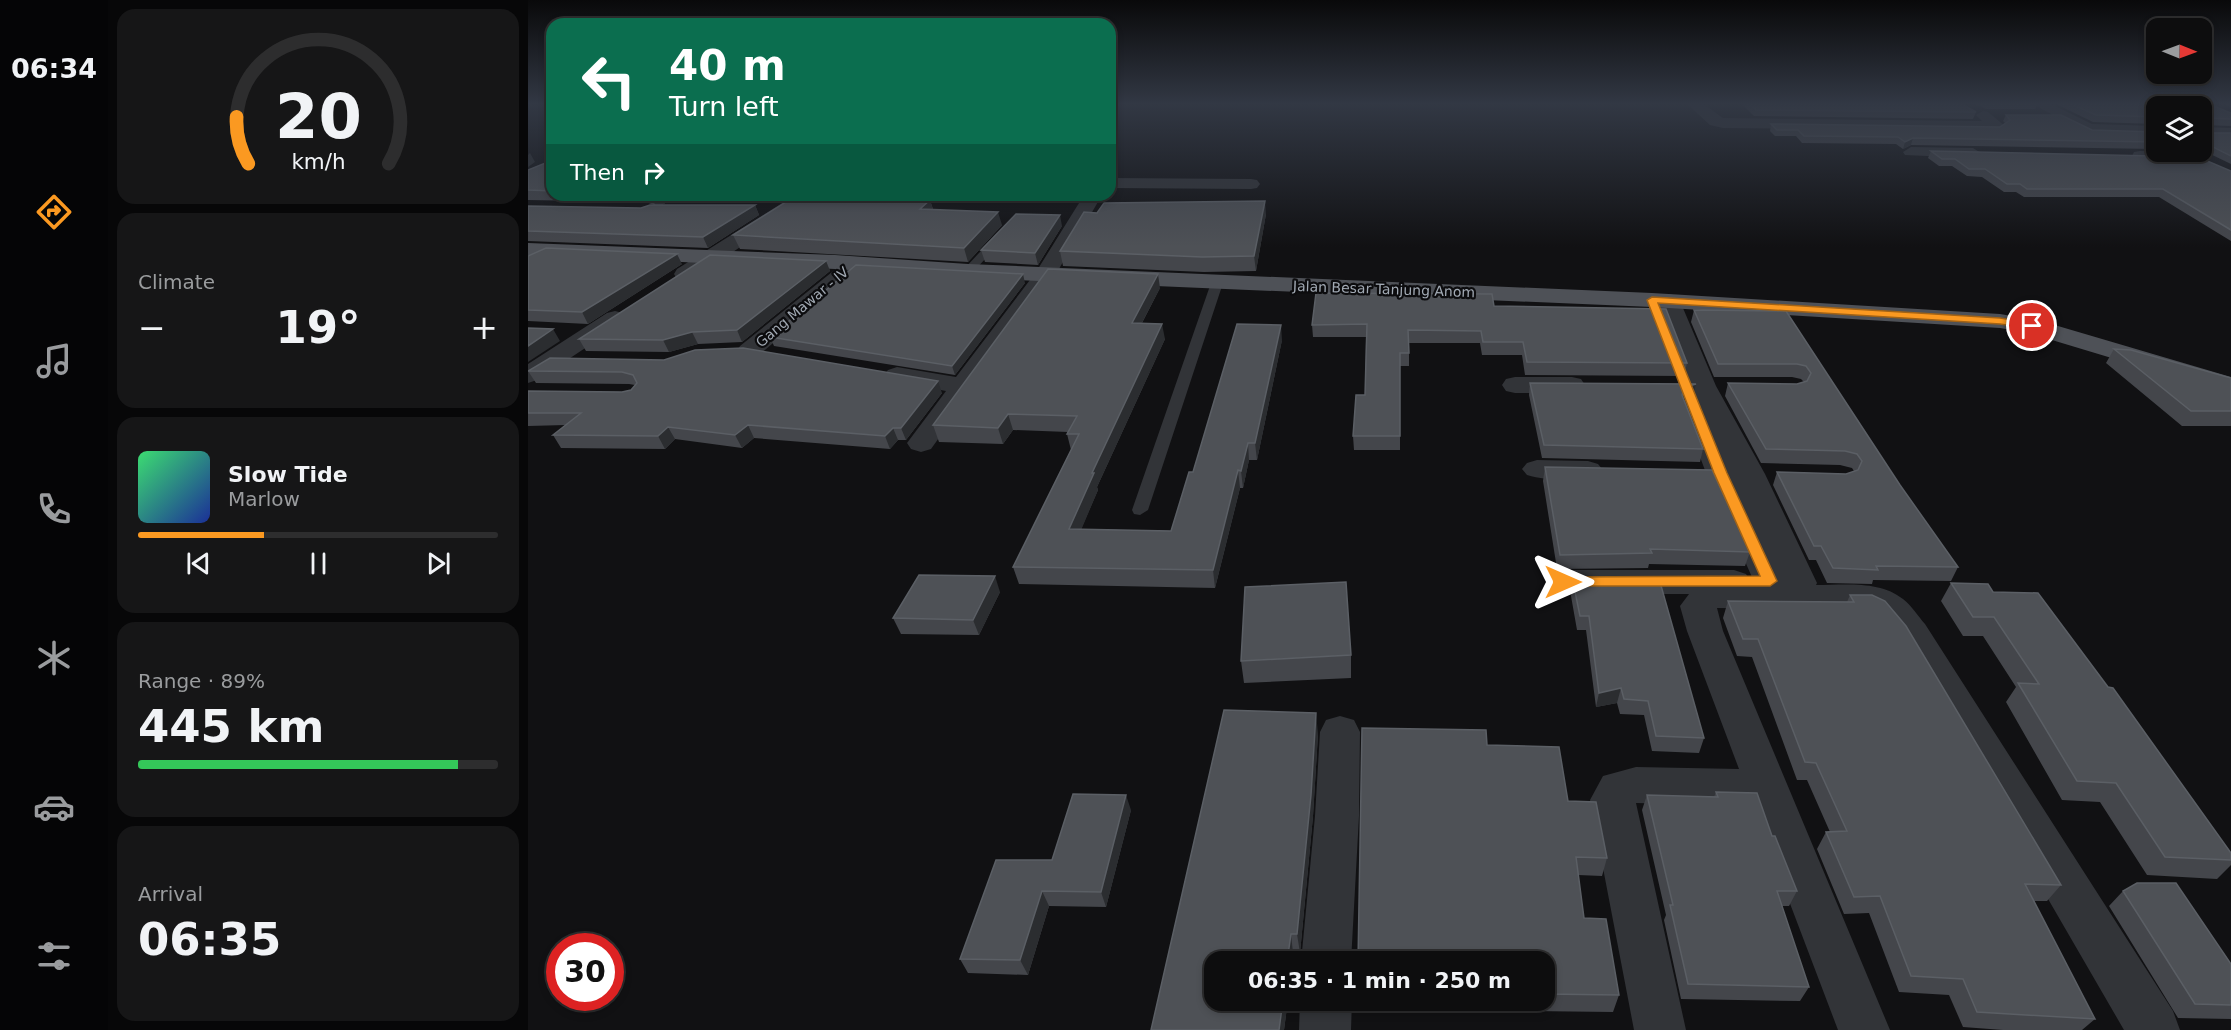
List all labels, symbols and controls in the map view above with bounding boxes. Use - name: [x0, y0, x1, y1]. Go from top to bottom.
- north arrow: [2146, 18, 2212, 84]
- map controls: [2146, 18, 2212, 162]
- text: 40 m: [669, 41, 786, 90]
- icon: left: [570, 42, 648, 120]
- text: 06:34: [11, 53, 97, 84]
- text: 20: [275, 80, 361, 153]
- text: Turn left: [669, 91, 779, 122]
- button: layers: [2146, 96, 2212, 162]
- text: km/h: [291, 149, 345, 174]
- icon: right: [637, 156, 670, 189]
- text: Then: [570, 160, 625, 185]
- icon: directions: [33, 191, 75, 233]
- street label: Gang Mawar - IV: [753, 263, 852, 350]
- text: Climate: [138, 270, 215, 294]
- street label: Jalan Besar Tanjung Anom: [1292, 278, 1475, 300]
- pin: [2006, 300, 2057, 351]
- text: 19°: [275, 301, 361, 354]
- text: −: [138, 308, 166, 347]
- text: +: [470, 308, 498, 347]
- icon: arrive: [2015, 309, 2048, 342]
- icon: music: [33, 340, 75, 382]
- text: Slow Tide: [228, 462, 348, 487]
- text: Marlow: [228, 487, 300, 511]
- icon: phone: [33, 488, 75, 530]
- icon: previous: [182, 547, 215, 580]
- icon: pause: [302, 547, 335, 580]
- icon: next: [422, 547, 455, 580]
- position arrow: [1531, 550, 1595, 614]
- icon: climate: [33, 637, 75, 679]
- text: Range · 89%: [138, 669, 265, 693]
- text: 445 km: [138, 700, 324, 753]
- icon: car: [33, 786, 75, 828]
- text: Arrival: [138, 882, 203, 906]
- text: 06:35: [138, 913, 281, 966]
- speed limit sign: 30: [546, 933, 624, 1011]
- icon: filters: [33, 935, 75, 977]
- text: 06:35 · 1 min · 250 m: [1248, 968, 1511, 993]

